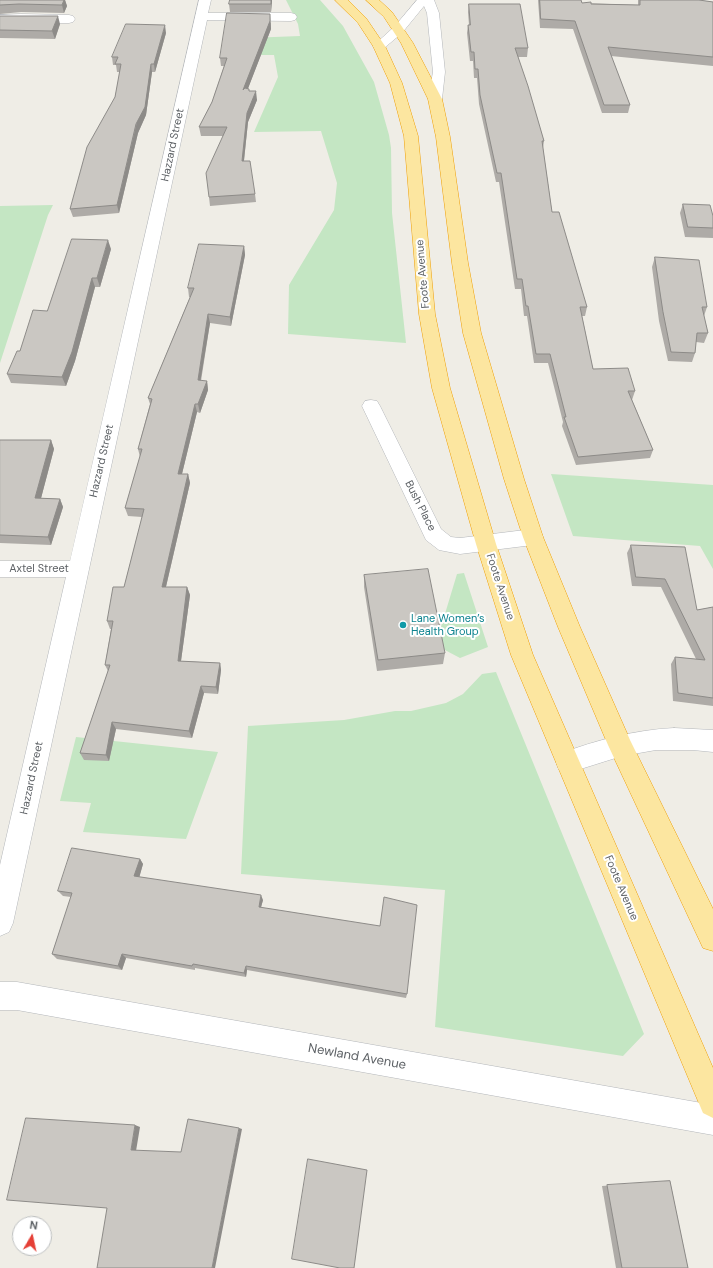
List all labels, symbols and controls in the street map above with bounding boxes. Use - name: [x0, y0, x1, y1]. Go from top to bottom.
- street label: Hazzard Street: [159, 107, 187, 183]
- street label: Foote Avenue: [413, 239, 433, 309]
- street label: Hazzard Street: [87, 423, 117, 499]
- street label: Bush Place: [402, 478, 438, 534]
- street label: Foote Avenue: [483, 552, 517, 622]
- street label: Axtel Street: [9, 562, 69, 576]
- place label: Lane Women’s Health Group: [411, 612, 485, 638]
- marker: Lane Women’s Health Group: [398, 620, 408, 630]
- street label: Hazzard Street: [18, 740, 46, 816]
- street label: Foote Avenue: [601, 854, 641, 922]
- street label: Newland Avenue: [307, 1041, 407, 1073]
- north arrow: [12, 1216, 52, 1256]
- text: N: [29, 1218, 39, 1233]

